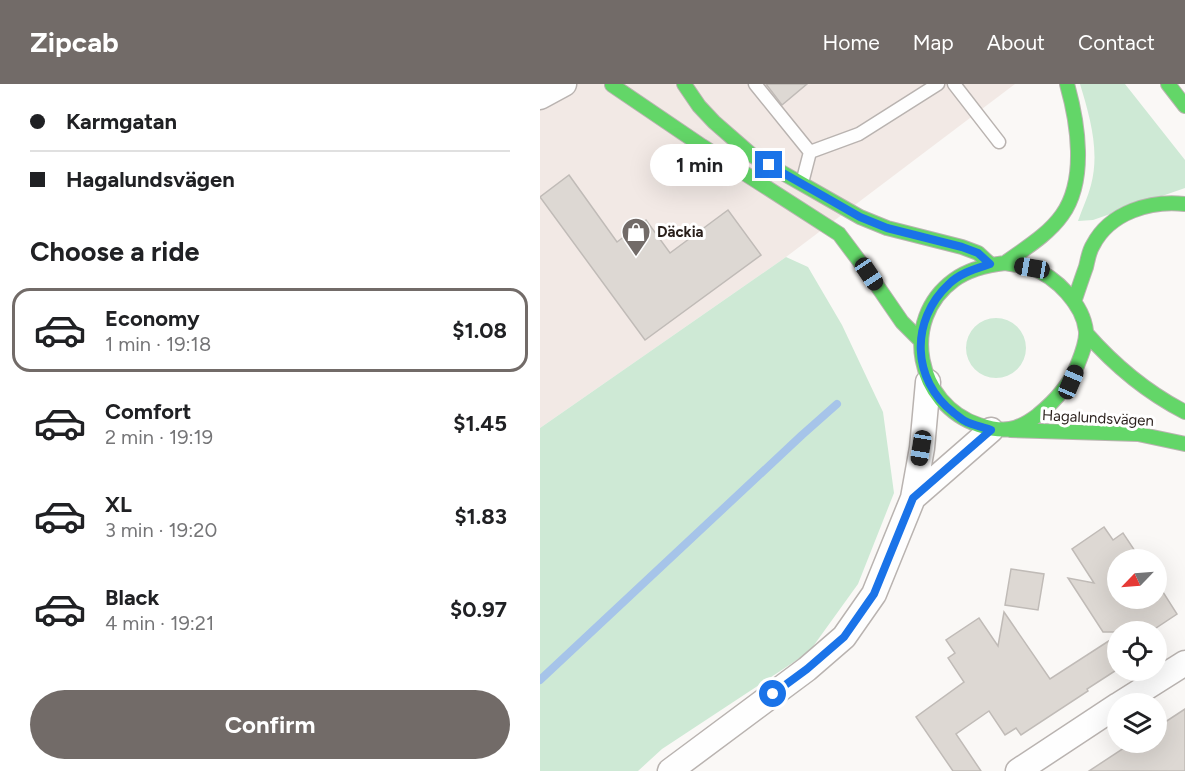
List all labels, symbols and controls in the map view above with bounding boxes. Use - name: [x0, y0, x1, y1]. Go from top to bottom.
- text: Zipcab: [30, 25, 119, 59]
- text: Home: [823, 30, 880, 55]
- text: Map: [913, 30, 954, 55]
- text: About: [987, 30, 1045, 55]
- text: Contact: [1078, 30, 1155, 55]
- text: Karmgatan: [66, 108, 177, 135]
- callout: 1 min: [649, 144, 748, 186]
- route end: [755, 151, 782, 178]
- text: 1 min: [676, 153, 723, 177]
- text: Hagalundsvägen: [66, 166, 235, 193]
- shop icon: Däckia: [620, 216, 652, 258]
- place label: Däckia: [657, 223, 704, 241]
- text: Choose a ride: [30, 235, 199, 268]
- car: [851, 254, 887, 294]
- car: [1013, 256, 1051, 280]
- icon: car: [33, 303, 87, 357]
- text: Economy: [105, 305, 200, 332]
- text: $1.08: [452, 317, 507, 344]
- text: 1 min · 19:18: [105, 332, 211, 356]
- car: [1056, 362, 1086, 402]
- icon: car: [33, 396, 87, 450]
- text: Comfort: [105, 398, 191, 425]
- street label: Hagalundsvägen: [1042, 406, 1154, 430]
- text: $1.45: [453, 410, 507, 437]
- text: 2 min · 19:19: [105, 425, 213, 449]
- car: [909, 429, 933, 467]
- icon: car: [33, 489, 87, 543]
- text: XL: [105, 491, 132, 518]
- text: $1.83: [454, 503, 507, 530]
- text: 3 min · 19:20: [105, 518, 217, 542]
- north arrow: [1107, 549, 1167, 609]
- map controls: [1107, 549, 1167, 753]
- icon: car: [33, 582, 87, 636]
- text: Black: [105, 584, 159, 611]
- text: $0.97: [450, 596, 507, 623]
- text: 4 min · 19:21: [105, 611, 214, 635]
- button: locate: [1107, 621, 1167, 681]
- route start: [759, 680, 786, 707]
- button: Confirm: [30, 690, 510, 759]
- button: layers: [1107, 693, 1167, 753]

